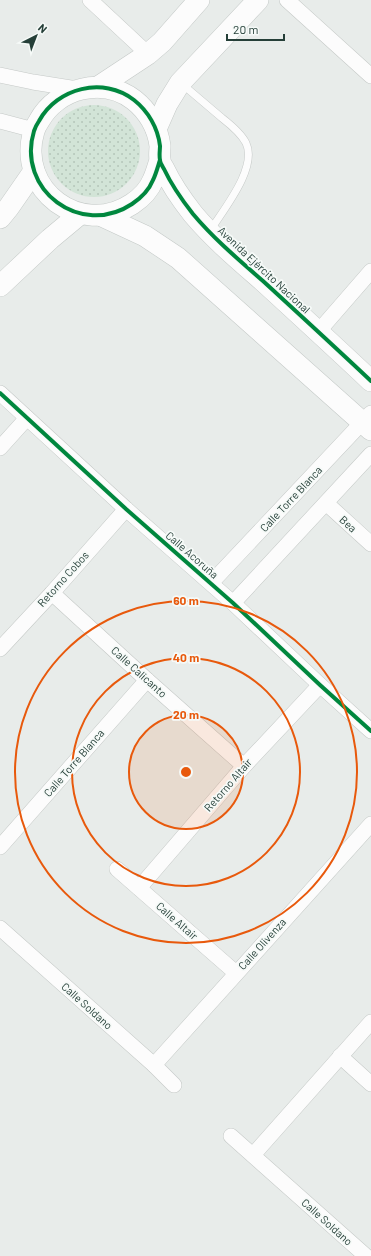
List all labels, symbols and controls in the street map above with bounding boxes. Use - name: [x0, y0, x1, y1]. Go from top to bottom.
- north arrow: [16, 16, 56, 56]
- scale bar: [227, 16, 284, 42]
- text: N: [36, 21, 50, 35]
- text: 20 m: [233, 22, 259, 36]
- street label: Avenida Ejército Nacional: [216, 224, 313, 316]
- street label: Calle Torre Blanca: [257, 463, 324, 534]
- street label: Bea: [337, 513, 359, 535]
- street label: Calle Acoruña: [164, 528, 221, 581]
- street label: Retorno Cobos: [34, 548, 91, 609]
- text: 60 m: [173, 593, 199, 607]
- street label: Calle Calicanto: [109, 643, 170, 700]
- text: 40 m: [173, 650, 199, 664]
- text: 20 m: [173, 707, 199, 721]
- street label: Calle Torre Blanca: [41, 726, 106, 799]
- street label: Retorno Altair: [201, 755, 254, 814]
- centre of rings: [179, 765, 193, 779]
- street label: Calle Altair: [154, 899, 201, 942]
- street label: Calle Olivenza: [235, 915, 288, 972]
- street label: Calle Soldano: [59, 979, 115, 1032]
- street label: Calle Soldano: [299, 1195, 355, 1248]

